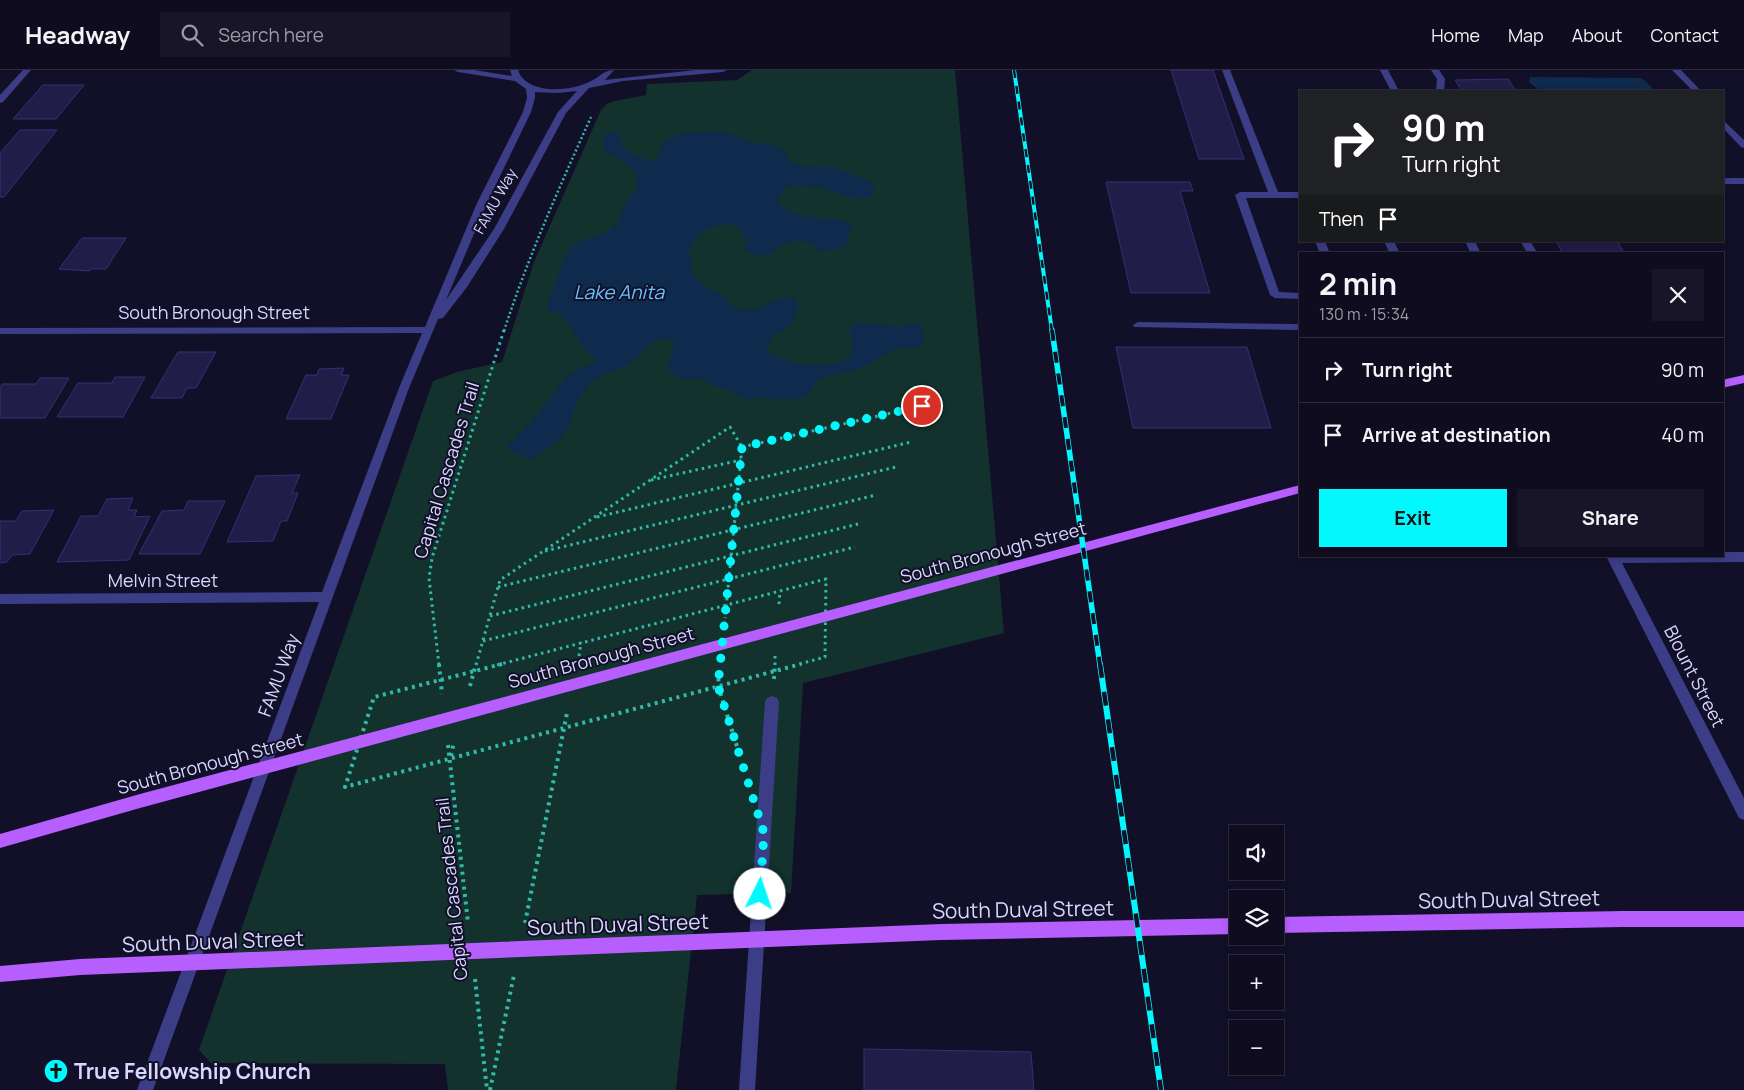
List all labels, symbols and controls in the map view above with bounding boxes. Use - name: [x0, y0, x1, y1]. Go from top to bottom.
- search box: [160, 12, 510, 57]
- text: Headway: [25, 18, 130, 51]
- icon: search: [178, 21, 206, 49]
- text: Search here: [218, 22, 324, 48]
- text: Home: [1431, 23, 1480, 47]
- text: Map: [1508, 23, 1544, 47]
- text: About: [1572, 23, 1622, 47]
- text: Contact: [1650, 23, 1719, 47]
- text: 90 m: [1402, 104, 1485, 152]
- icon: right: [1319, 110, 1384, 175]
- text: Turn right: [1402, 149, 1500, 179]
- street label: FAMU Way: [468, 164, 522, 238]
- icon: arrive: [1374, 205, 1402, 233]
- text: Then: [1319, 206, 1364, 232]
- text: 2 min: [1319, 263, 1397, 304]
- button: close: [1652, 269, 1704, 321]
- water label: Lake Anita: [574, 279, 666, 305]
- street label: South Bronough Street: [118, 300, 310, 324]
- text: 130 m · 15:34: [1319, 303, 1409, 325]
- icon: right: [1319, 356, 1347, 384]
- text: Turn right: [1362, 357, 1452, 383]
- text: 90 m: [1661, 357, 1704, 383]
- street label: Capital Cascades Trail: [408, 379, 484, 561]
- pin: [901, 385, 943, 427]
- icon: arrive: [908, 392, 936, 420]
- icon: arrive: [1319, 421, 1347, 449]
- text: Arrive at destination: [1362, 422, 1551, 448]
- text: 40 m: [1661, 422, 1704, 448]
- button: Exit: [1319, 489, 1507, 547]
- button: Share: [1517, 489, 1704, 547]
- street label: South Bronough Street: [897, 516, 1089, 588]
- street label: Melvin Street: [108, 568, 218, 592]
- street label: South Bronough Street: [505, 621, 697, 693]
- street label: Blount Street: [1659, 621, 1731, 731]
- street label: FAMU Way: [252, 630, 304, 720]
- street label: South Bronough Street: [114, 727, 306, 799]
- street label: Capital Cascades Trail: [429, 796, 473, 982]
- map controls: [1229, 825, 1284, 1075]
- button: sound: [1229, 825, 1284, 880]
- position arrow: [733, 867, 785, 919]
- street label: South Duval Street: [1418, 883, 1600, 915]
- button: layers: [1229, 890, 1284, 945]
- street label: South Duval Street: [932, 893, 1114, 925]
- street label: South Duval Street: [527, 907, 709, 941]
- street label: South Duval Street: [122, 924, 304, 958]
- button: +: [1229, 955, 1284, 1010]
- button: −: [1229, 1020, 1284, 1075]
- place label: True Fellowship Church: [74, 1057, 311, 1085]
- church icon: True Fellowship Church: [43, 1058, 69, 1084]

